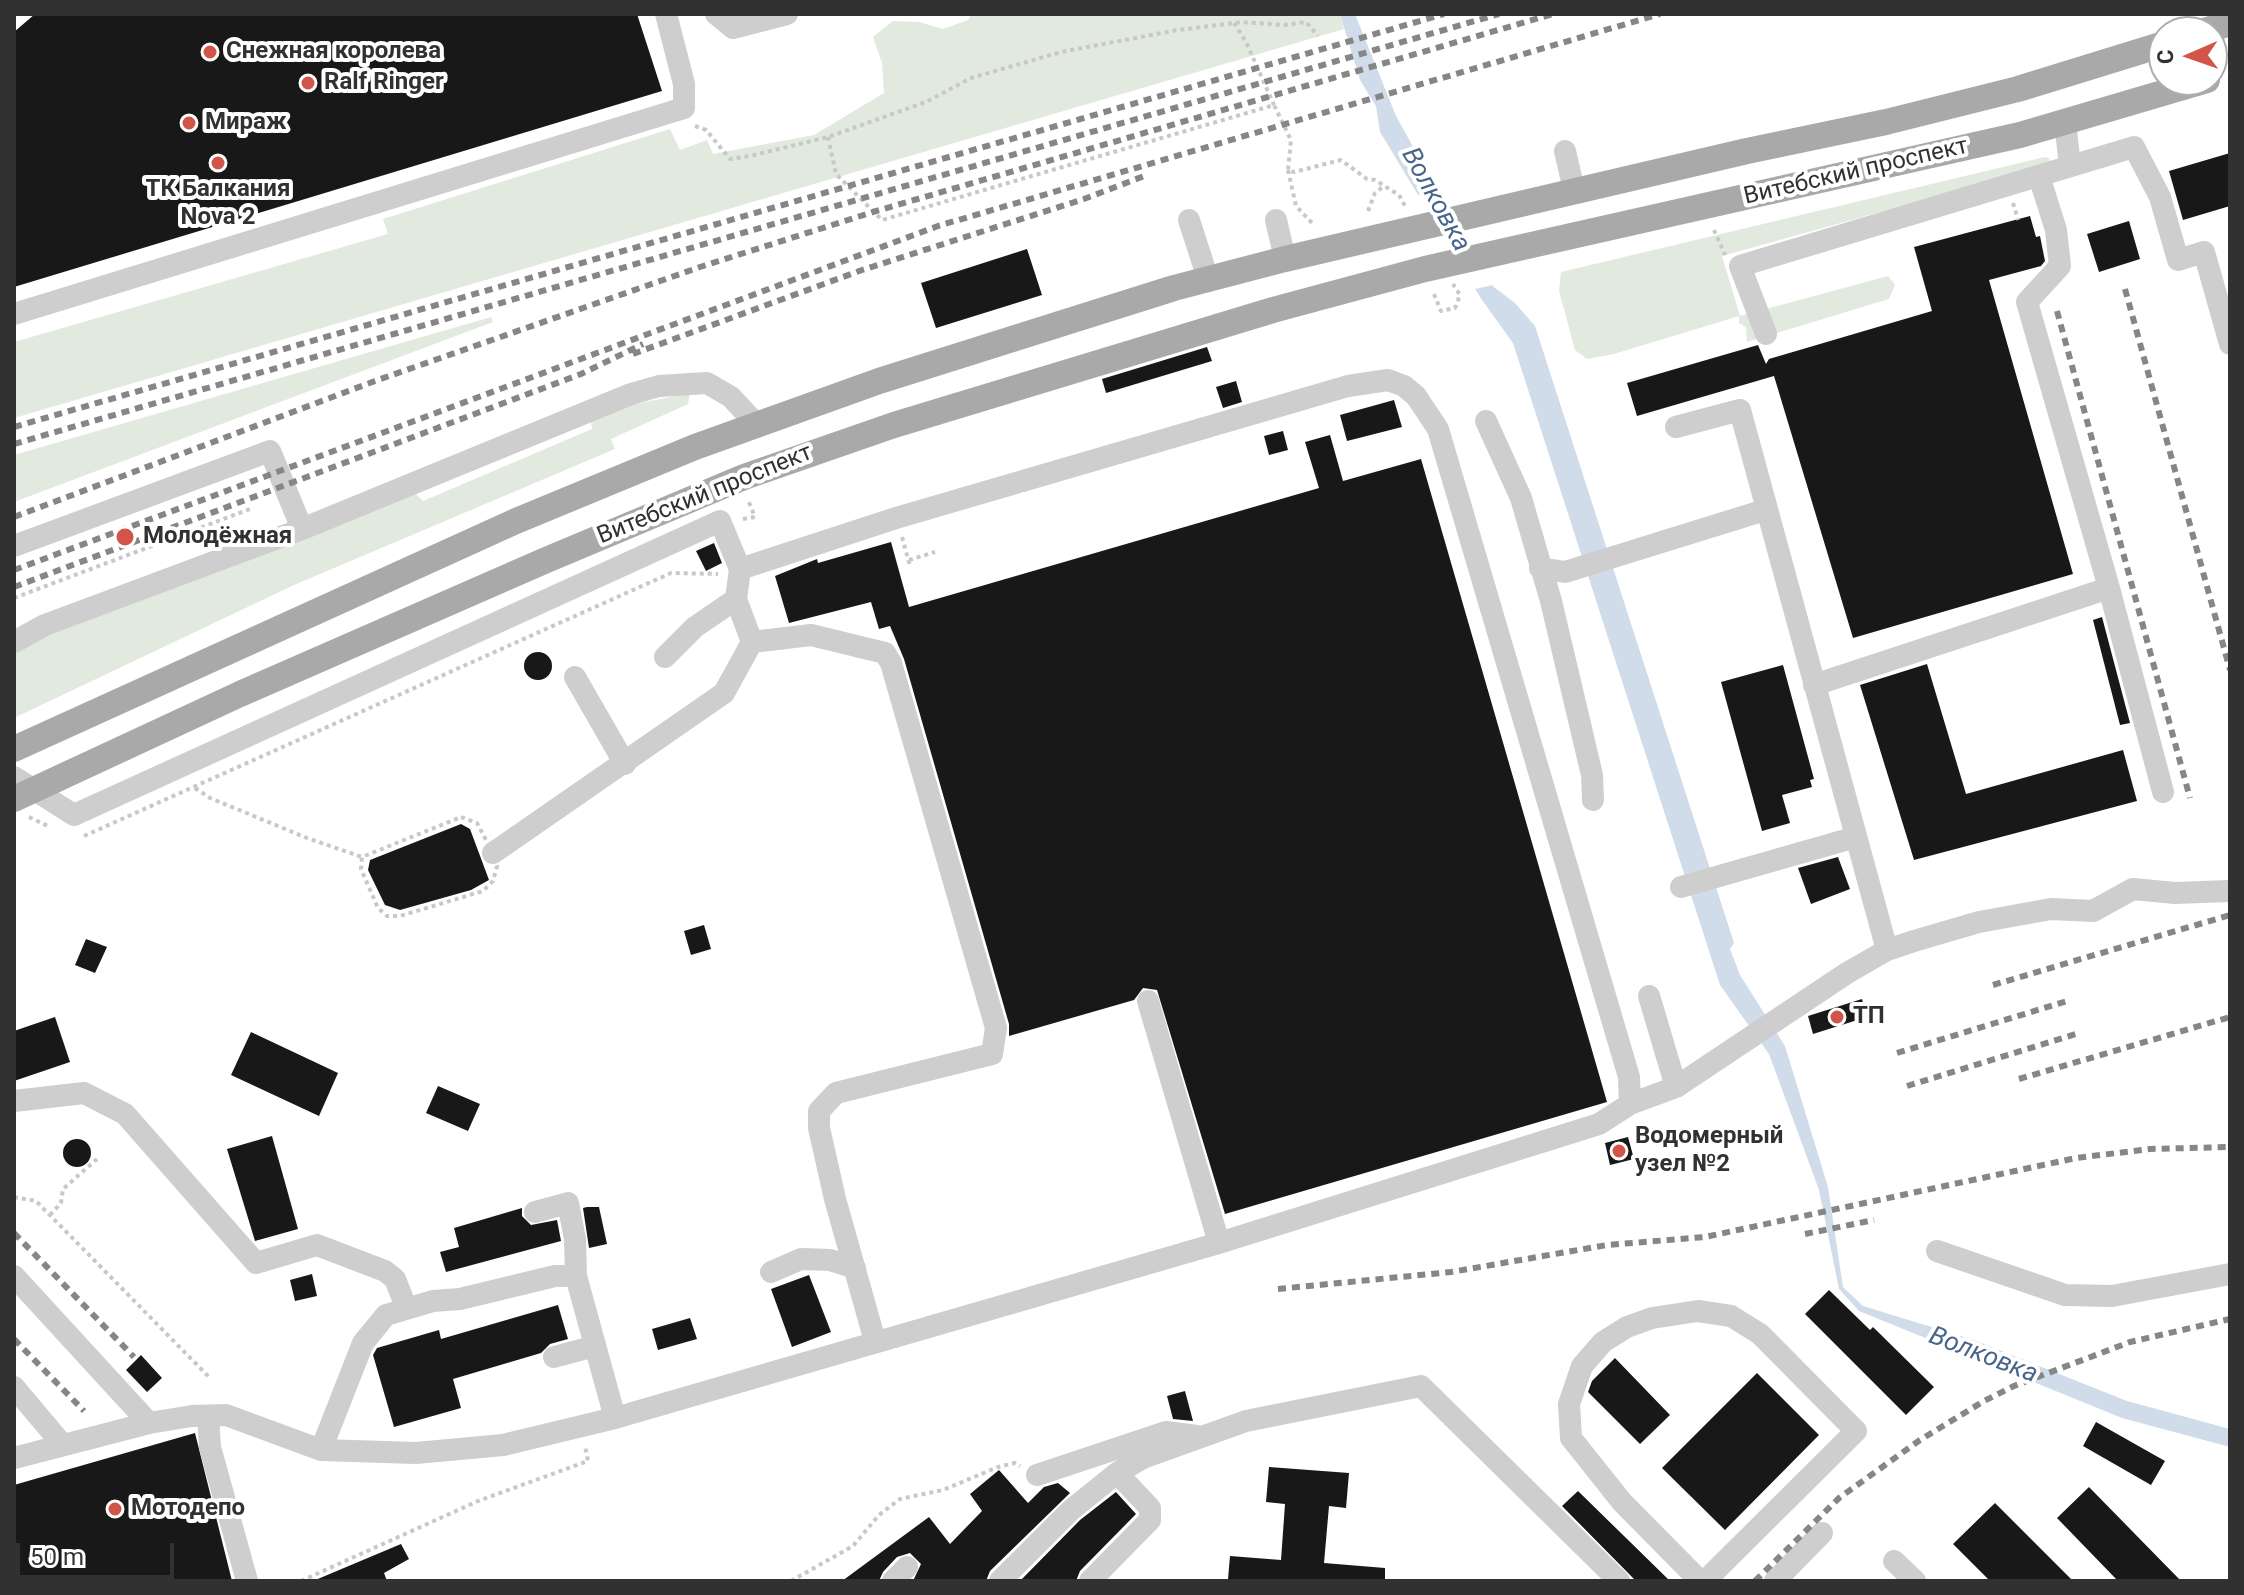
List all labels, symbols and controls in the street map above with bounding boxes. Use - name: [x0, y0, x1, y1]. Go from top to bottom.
- north arrow: [2148, 16, 2228, 96]
- place label: Снежная королева: [226, 38, 441, 66]
- marker: Снежная королева: [201, 43, 219, 61]
- text: С: [2153, 49, 2178, 64]
- place label: Ralf Ringer: [324, 69, 444, 97]
- marker: Ralf Ringer: [299, 74, 317, 92]
- place label: Мираж: [205, 109, 287, 137]
- marker: Мираж: [180, 114, 198, 132]
- street label: Витебский проспект: [1741, 132, 1971, 212]
- water label: Волковка: [1394, 143, 1476, 257]
- marker: ТК Балкания Nova 2: [209, 154, 227, 172]
- place label: ТК Балкания Nova 2: [146, 176, 290, 232]
- street label: Витебский проспект: [593, 439, 817, 551]
- place label: Молодёжная: [143, 523, 292, 551]
- marker: Молодёжная: [114, 526, 136, 548]
- place label: ТП: [1853, 1003, 1885, 1031]
- marker: ТП: [1828, 1008, 1846, 1026]
- place label: Водомерный узел №2: [1635, 1123, 1783, 1179]
- marker: Водомерный узел №2: [1610, 1142, 1628, 1160]
- water label: Волковка: [1924, 1321, 2042, 1391]
- place label: Мотодепо: [131, 1495, 245, 1523]
- marker: Мотодепо: [106, 1500, 124, 1518]
- scale bar: [20, 1527, 178, 1577]
- text: 50 m: [30, 1543, 84, 1571]

